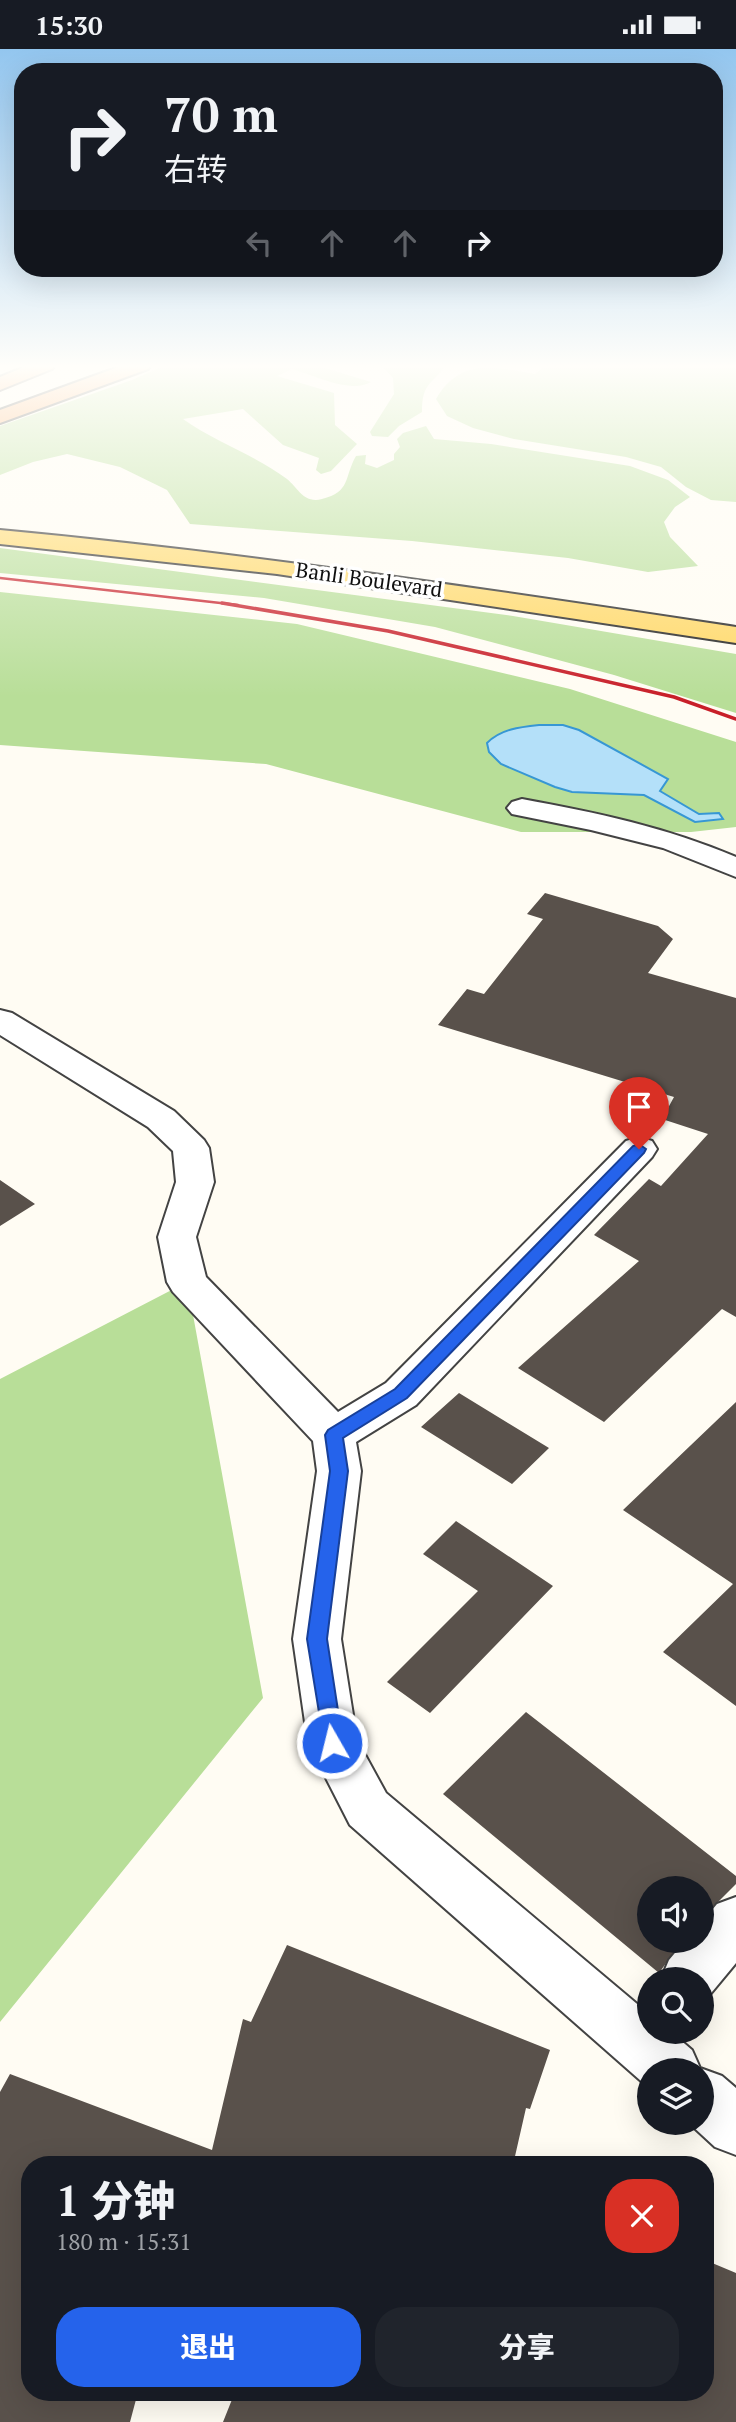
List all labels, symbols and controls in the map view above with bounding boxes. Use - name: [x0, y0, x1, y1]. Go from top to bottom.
- text: 15:30: [35, 8, 103, 42]
- text: 70 m: [164, 81, 278, 146]
- icon: right: [49, 91, 140, 182]
- text: 右转: [164, 148, 228, 190]
- icon: left: [240, 224, 278, 262]
- icon: ahead: [313, 224, 351, 262]
- icon: ahead: [386, 224, 424, 262]
- icon: right: [459, 224, 497, 262]
- street label: Banli Boulevard: [294, 555, 445, 603]
- pin: [609, 1077, 669, 1149]
- icon: arrive: [620, 1088, 658, 1126]
- position arrow: [295, 1706, 369, 1780]
- map controls: [637, 1876, 714, 2135]
- button: sound: [637, 1876, 714, 1953]
- button: search: [637, 1967, 714, 2044]
- button: layers: [637, 2058, 714, 2135]
- text: 1 分钟: [56, 2172, 175, 2228]
- button: close: [605, 2179, 679, 2253]
- text: 180 m · 15:31: [56, 2226, 191, 2257]
- button: 退出: [56, 2307, 361, 2387]
- button: 分享: [375, 2307, 679, 2387]

